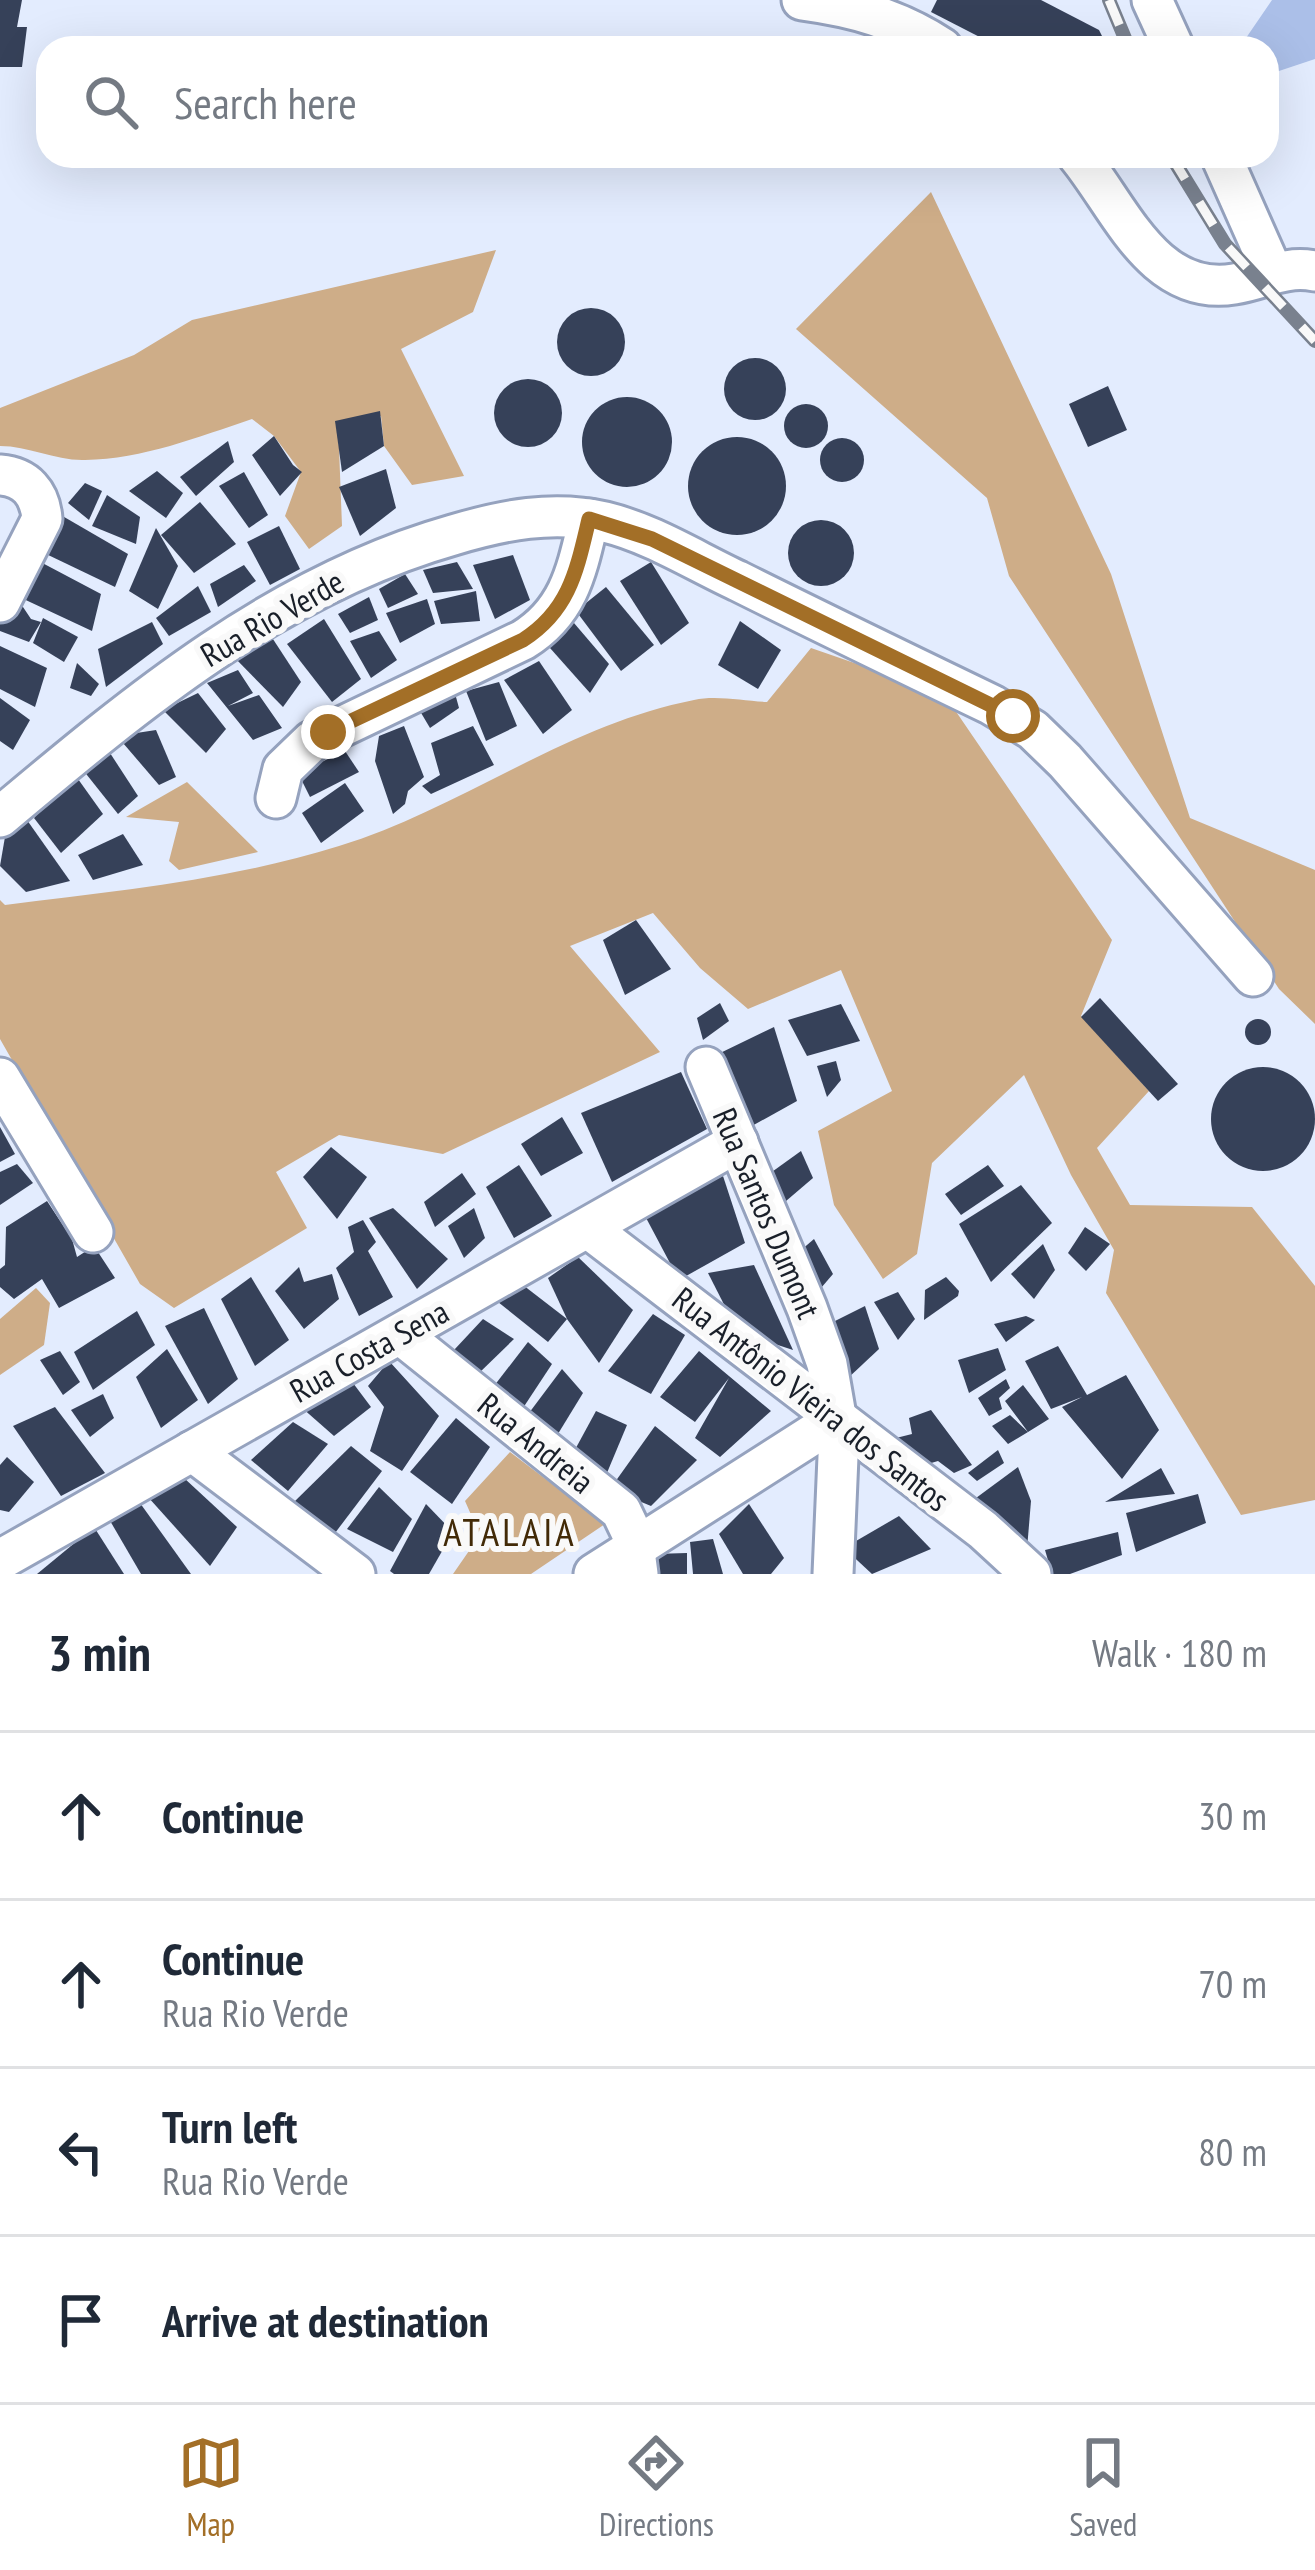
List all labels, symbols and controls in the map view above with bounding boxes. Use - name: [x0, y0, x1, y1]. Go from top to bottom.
- search box: [36, 36, 1279, 168]
- icon: search: [78, 69, 144, 135]
- text: Search here: [174, 73, 357, 131]
- street label: Rua Rio Verde: [193, 559, 351, 676]
- route start: [986, 689, 1040, 743]
- route end: [301, 705, 355, 759]
- street label: Rua Santos Dumont: [704, 1101, 831, 1324]
- street label: Rua Antônio Vieira dos Santos: [664, 1277, 958, 1520]
- street label: Rua Costa Sena: [282, 1289, 456, 1412]
- street label: Rua Andreia: [470, 1383, 603, 1502]
- district label: ATALAIA: [443, 1506, 577, 1557]
- text: 3 min: [48, 1619, 151, 1685]
- text: Walk · 180 m: [1092, 1627, 1267, 1678]
- icon: ahead: [48, 1783, 114, 1849]
- text: Continue: [162, 1787, 304, 1845]
- text: 30 m: [1198, 1790, 1267, 1841]
- text: Continue: [162, 1929, 304, 1987]
- icon: ahead: [48, 1951, 114, 2017]
- text: 70 m: [1198, 1958, 1267, 2009]
- text: Rua Rio Verde: [162, 1987, 349, 2038]
- text: Turn left: [162, 2097, 297, 2155]
- icon: left: [48, 2119, 114, 2185]
- text: 80 m: [1198, 2126, 1267, 2177]
- text: Rua Rio Verde: [162, 2155, 349, 2206]
- icon: arrive: [48, 2287, 114, 2353]
- text: Arrive at destination: [162, 2291, 489, 2349]
- tab: Map: [178, 2430, 244, 2545]
- tab: Directions: [599, 2430, 714, 2545]
- tab: Saved: [1069, 2430, 1137, 2545]

